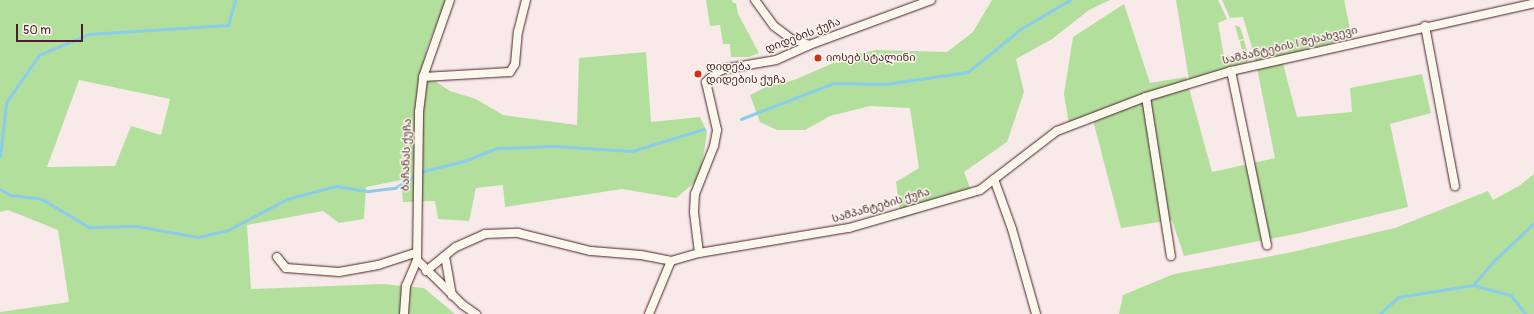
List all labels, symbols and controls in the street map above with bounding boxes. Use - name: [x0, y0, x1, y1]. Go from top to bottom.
- scale bar: [18, 16, 85, 42]
- street label: დიდების ქუჩა: [763, 16, 843, 56]
- text: 50 m: [23, 23, 51, 38]
- street label: სამპანტების I შესახვევი: [1221, 24, 1359, 68]
- place label: იოსებ სტალინი: [826, 51, 916, 65]
- marker: იოსებ სტალინი: [813, 53, 823, 63]
- place label: დიდება დიდების ქუჩა: [706, 61, 786, 87]
- marker: დიდება დიდების ქუჩა: [693, 69, 703, 79]
- street label: ბაჩანას ქუჩა: [399, 118, 415, 192]
- street label: სამპანტების ქუჩა: [831, 186, 931, 226]

